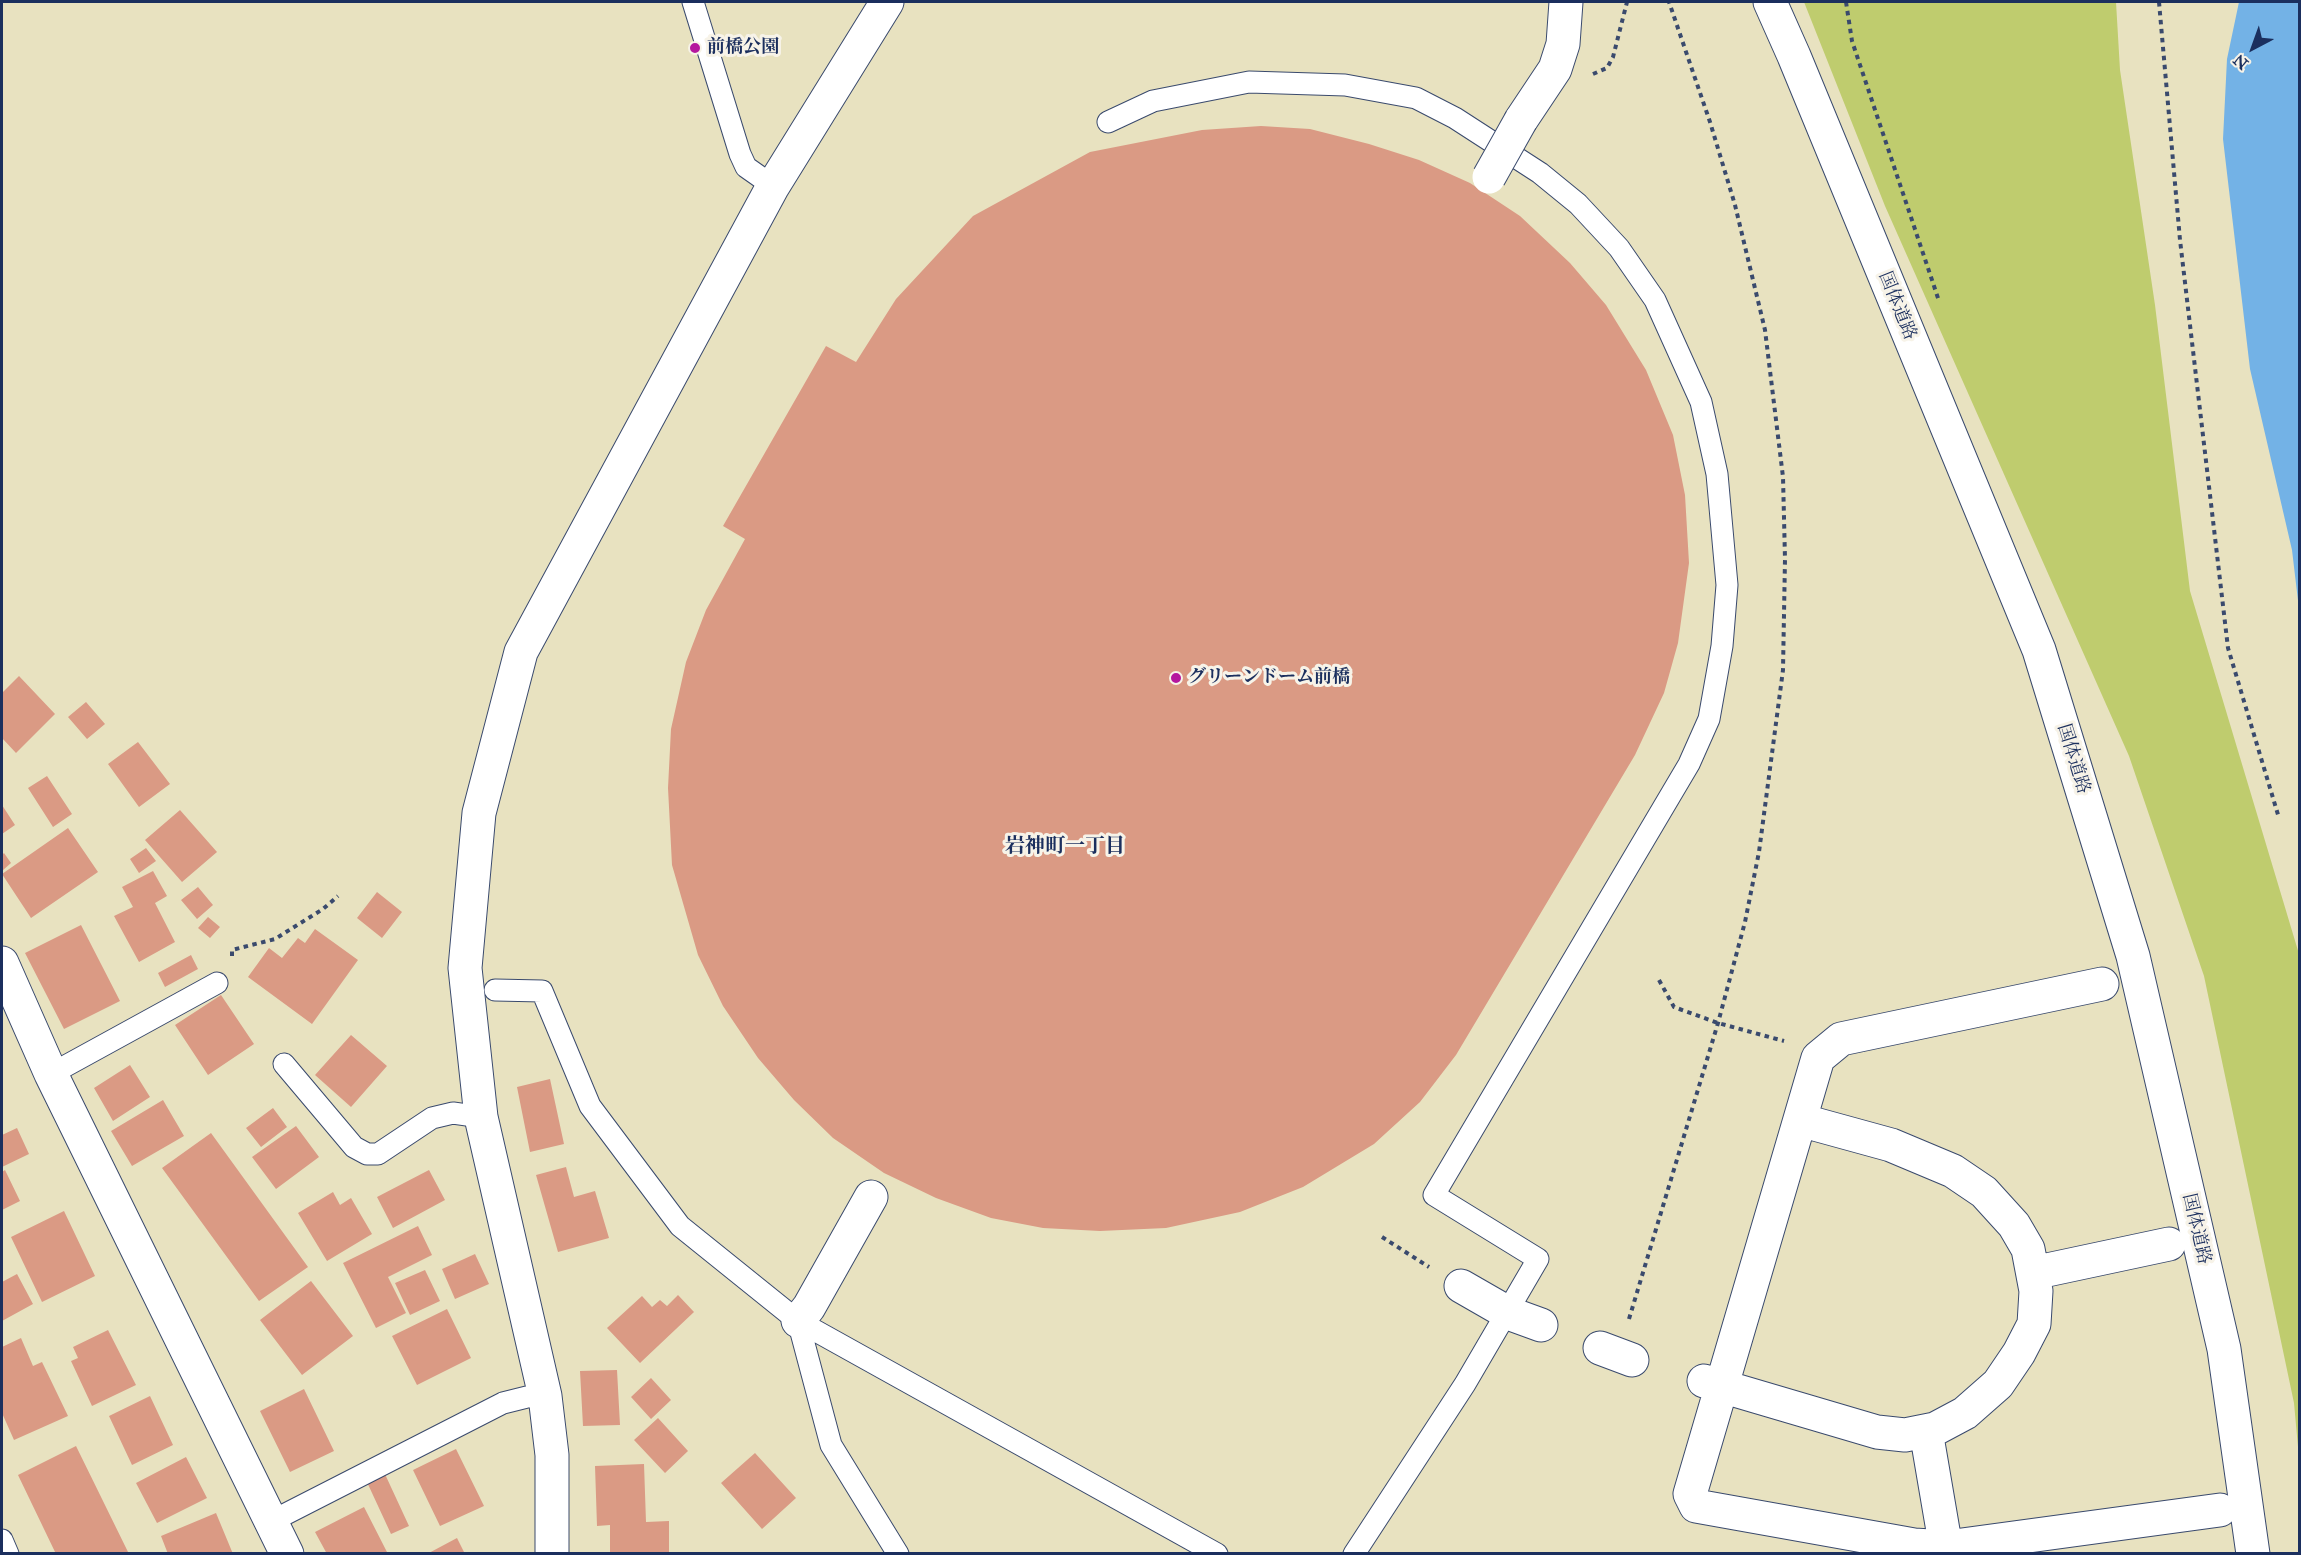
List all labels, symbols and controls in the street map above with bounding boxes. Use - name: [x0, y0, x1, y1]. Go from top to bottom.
- north arrow: [2223, 18, 2283, 78]
- place label: 前橋公園: [707, 37, 779, 59]
- marker: 前橋公園: [688, 41, 702, 55]
- text: N: [2230, 50, 2252, 74]
- street label: 国体道路: [1874, 269, 1920, 343]
- place label: グリーンドーム前橋: [1188, 667, 1350, 689]
- marker: グリーンドーム前橋: [1169, 671, 1183, 685]
- street label: 国体道路: [2052, 721, 2094, 797]
- district label: 岩神町一丁目: [1005, 835, 1125, 859]
- street label: 国体道路: [2177, 1191, 2215, 1267]

